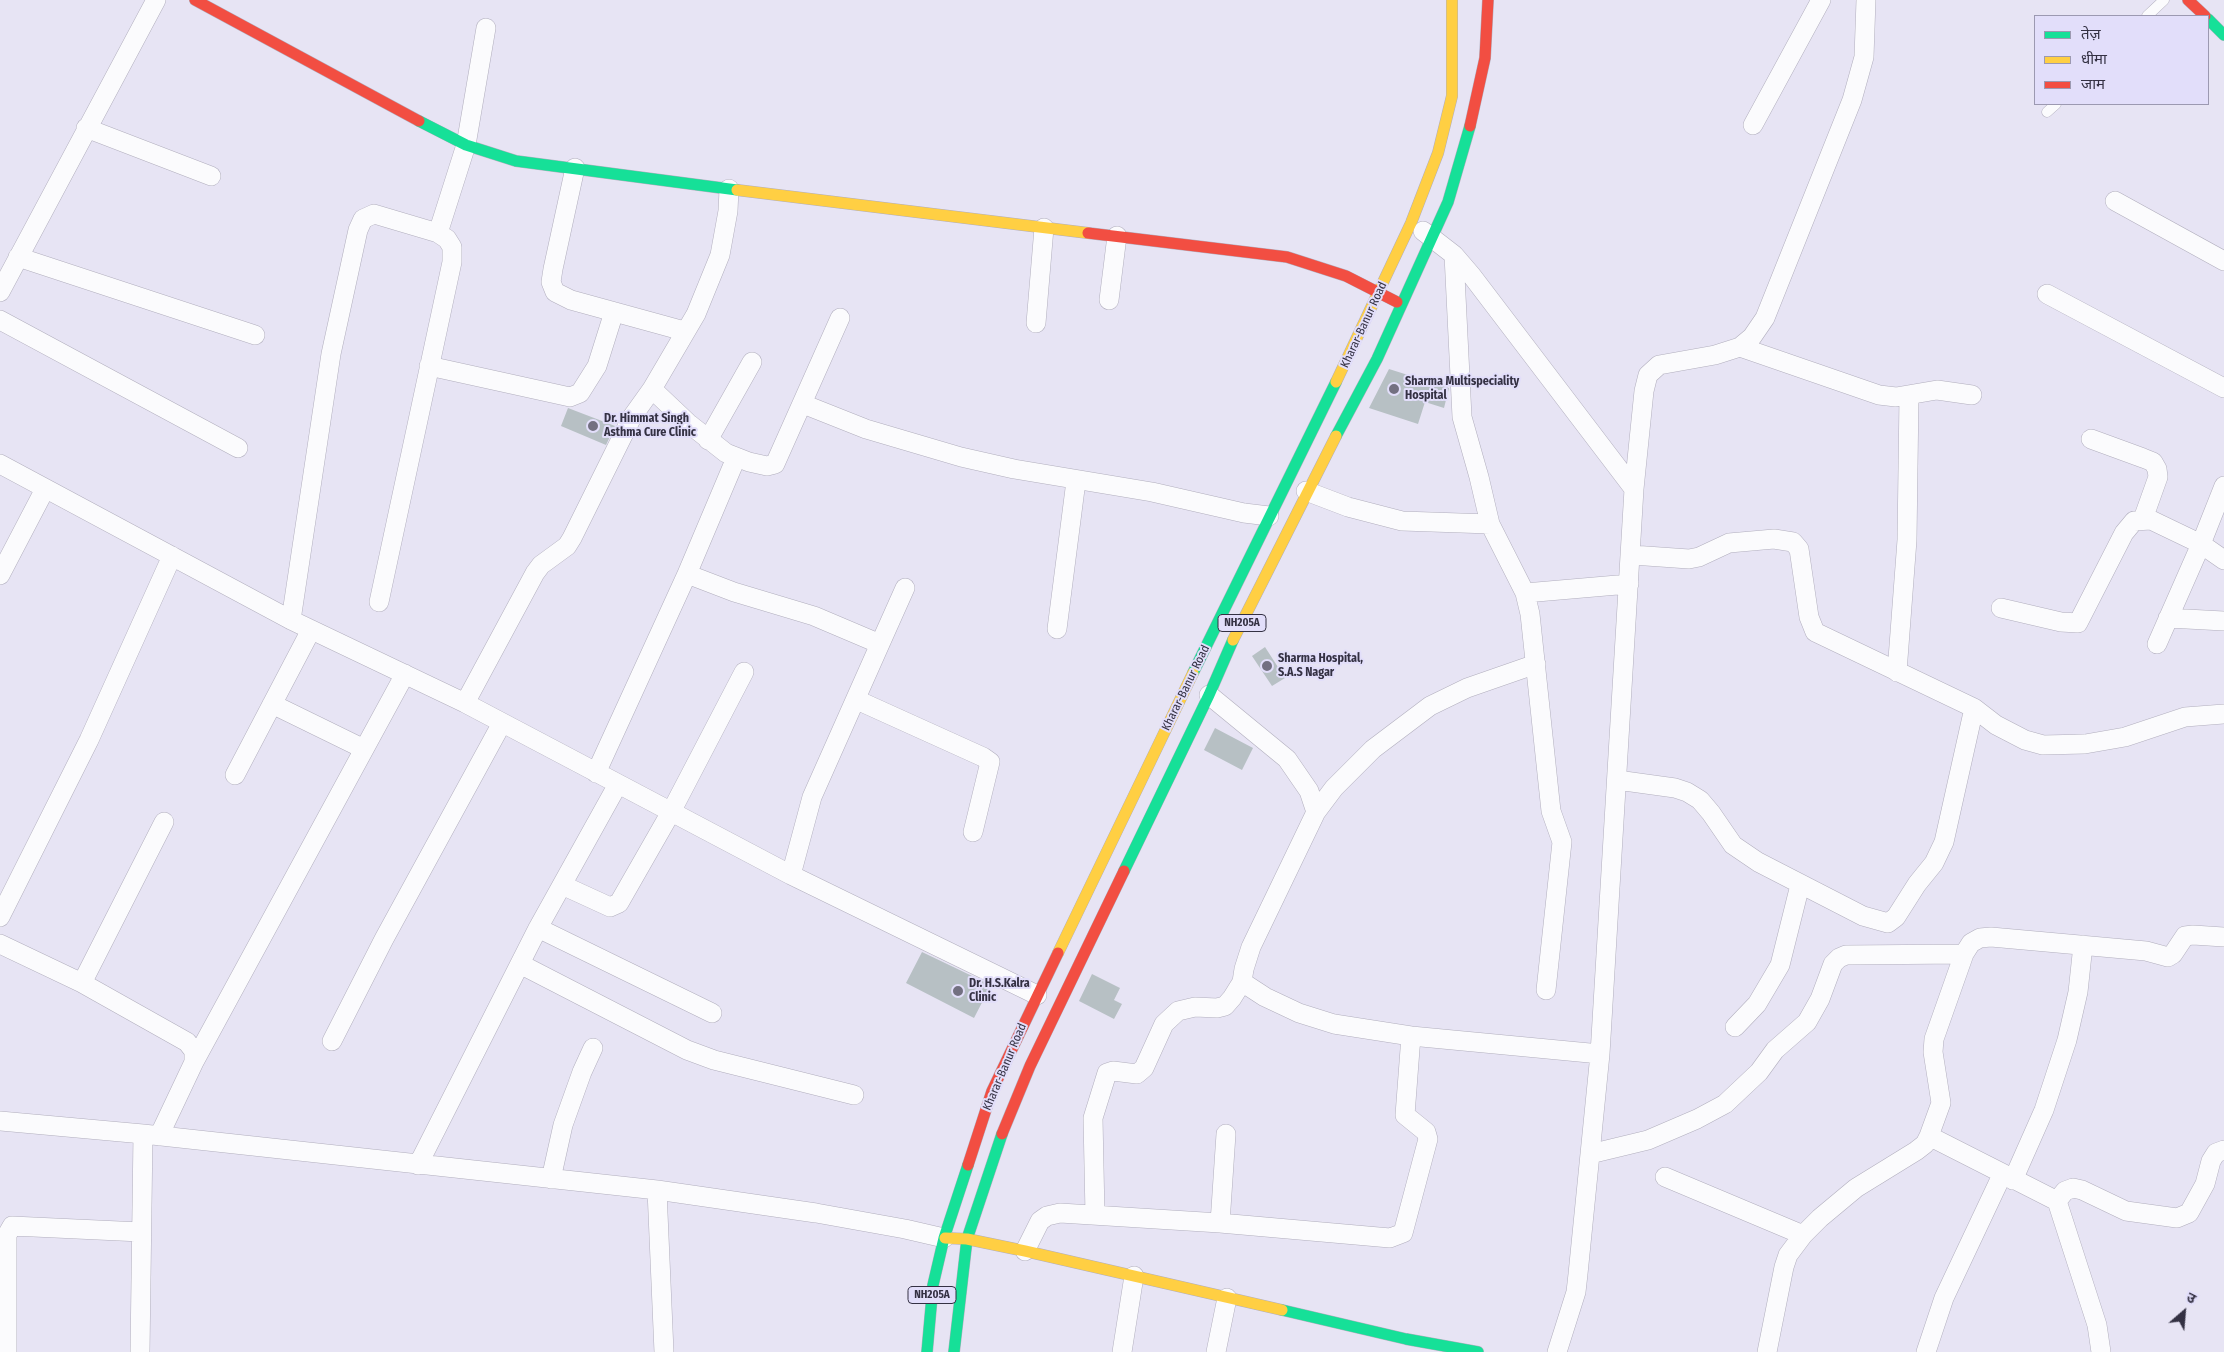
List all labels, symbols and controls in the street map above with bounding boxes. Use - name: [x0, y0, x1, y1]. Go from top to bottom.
- legend: [2034, 15, 2209, 105]
- text: तेज़: [2081, 25, 2101, 43]
- text: धीमा: [2081, 50, 2107, 68]
- text: जाम: [2081, 75, 2105, 93]
- street label: Kharar-Banur Road: [1338, 280, 1390, 370]
- place label: Sharma Multispeciality Hospital: [1405, 375, 1519, 403]
- marker: Sharma Multispeciality Hospital: [1387, 382, 1401, 396]
- place label: Dr. Himmat Singh Asthma Cure Clinic: [604, 412, 696, 440]
- marker: Dr. Himmat Singh Asthma Cure Clinic: [586, 419, 600, 433]
- road number: NH205A: [1218, 614, 1266, 632]
- street label: Kharar-Banur Road: [1159, 643, 1213, 733]
- place label: Sharma Hospital, S.A.S Nagar: [1278, 652, 1363, 680]
- marker: Sharma Hospital, S.A.S Nagar: [1260, 659, 1274, 673]
- place label: Dr. H.S.Kalra Clinic: [969, 977, 1030, 1005]
- marker: Dr. H.S.Kalra Clinic: [951, 984, 965, 998]
- street label: Kharar-Banur Road: [980, 1021, 1030, 1113]
- road number: NH205A: [908, 1286, 956, 1304]
- north arrow: [2159, 1287, 2209, 1337]
- text: उ: [2184, 1289, 2199, 1308]

